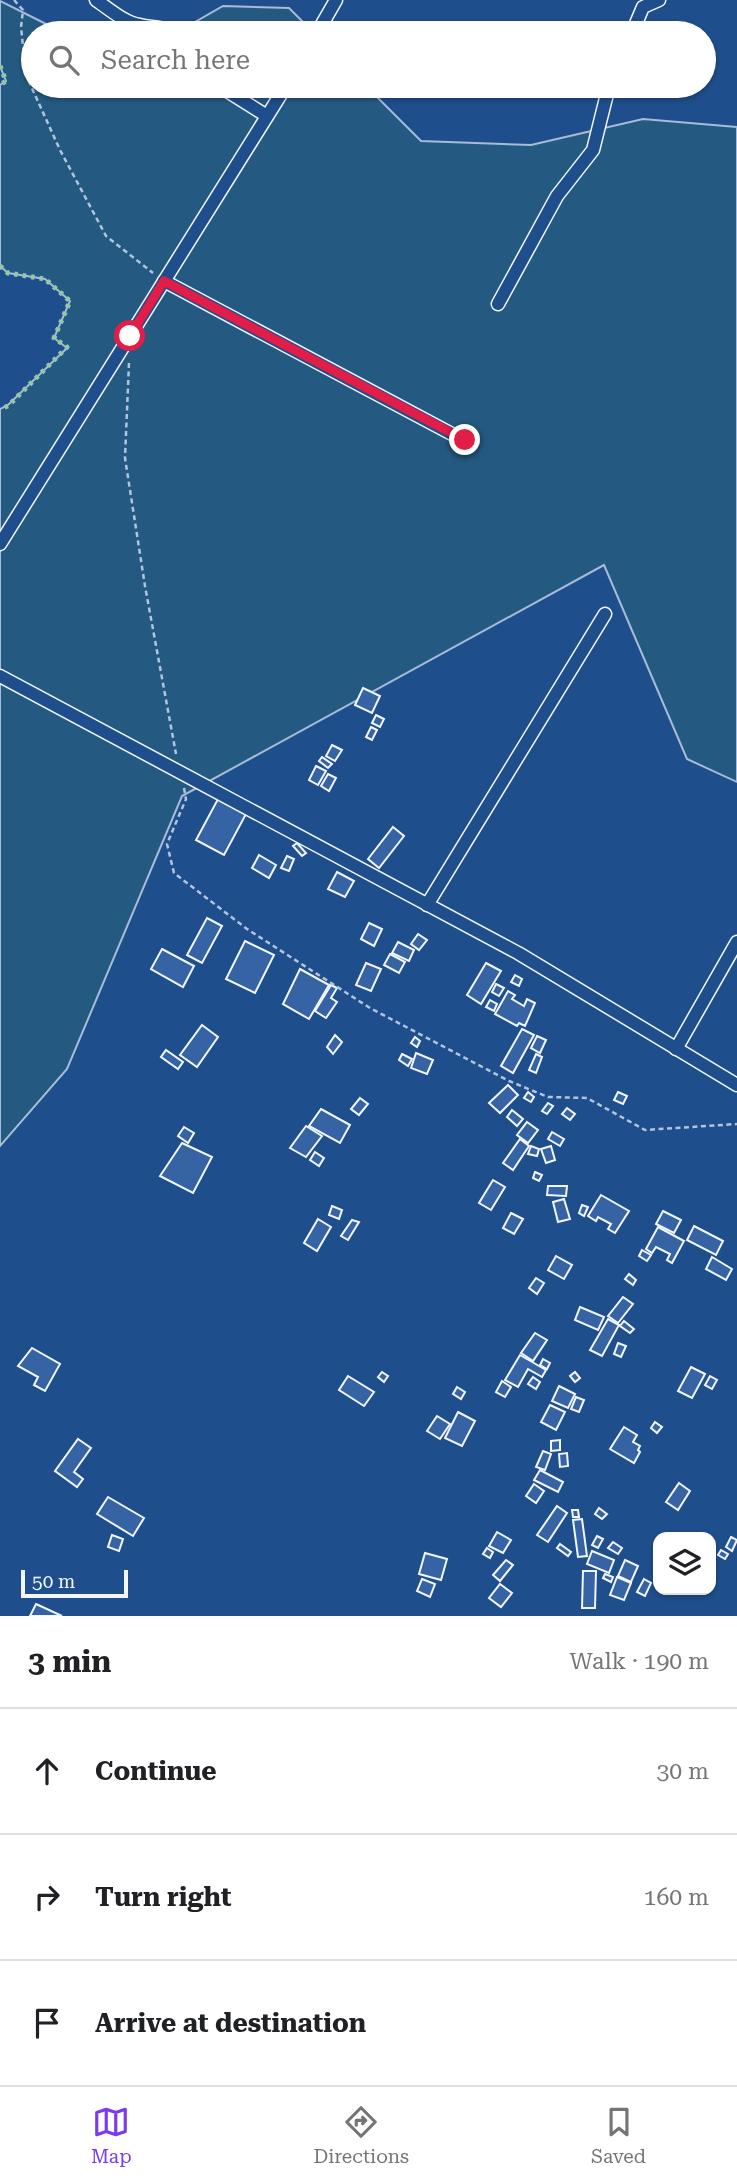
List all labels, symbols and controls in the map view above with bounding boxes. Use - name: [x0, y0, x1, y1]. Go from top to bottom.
- search box: [21, 21, 716, 98]
- icon: search: [45, 41, 83, 79]
- text: Search here: [101, 45, 250, 75]
- route start: [114, 320, 145, 351]
- route end: [449, 424, 480, 455]
- map controls: [653, 1532, 716, 1595]
- button: layers: [653, 1532, 716, 1595]
- scale bar: [21, 1567, 128, 1599]
- text: 50 m: [32, 1570, 75, 1593]
- text: 3 min: [28, 1644, 111, 1679]
- text: Walk · 190 m: [570, 1648, 709, 1675]
- icon: ahead: [28, 1752, 66, 1790]
- text: Continue: [95, 1756, 217, 1786]
- text: 30 m: [656, 1758, 709, 1785]
- icon: right: [28, 1878, 66, 1916]
- text: Turn right: [95, 1882, 231, 1912]
- text: 160 m: [644, 1884, 709, 1911]
- icon: arrive: [28, 2004, 66, 2042]
- text: Arrive at destination: [95, 2008, 366, 2038]
- tab: Map: [91, 2103, 132, 2168]
- tab: Directions: [313, 2103, 409, 2168]
- tab: Saved: [591, 2103, 646, 2168]

